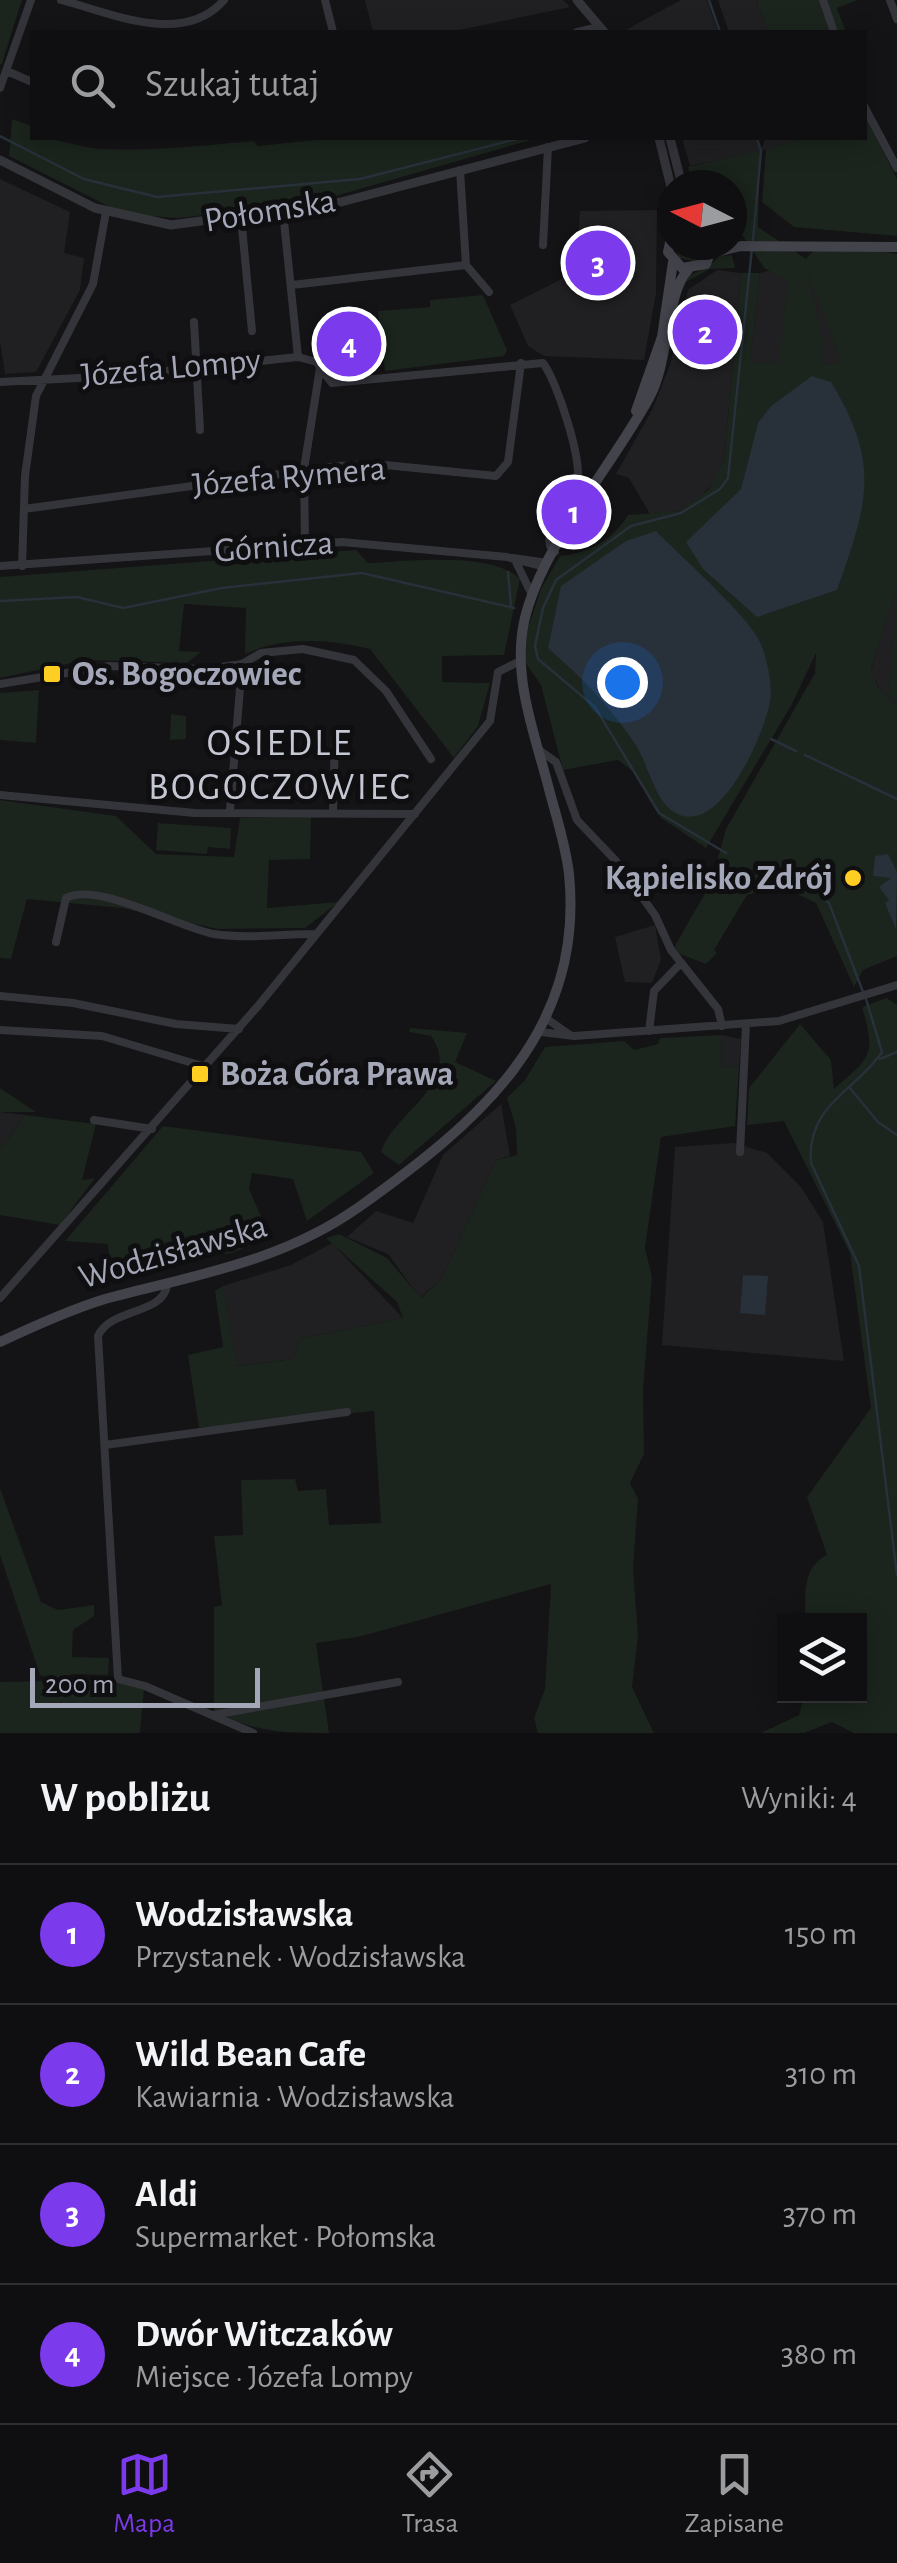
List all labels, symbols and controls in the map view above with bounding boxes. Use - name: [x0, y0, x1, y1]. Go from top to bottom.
- search box: [30, 30, 867, 140]
- icon: search: [65, 58, 120, 113]
- text: Szukaj tutaj: [145, 66, 320, 104]
- north arrow: [657, 170, 747, 260]
- street label: Połomska: [202, 183, 338, 239]
- pin: 3: [566, 226, 630, 300]
- pin: 2: [672, 294, 738, 370]
- pin: 4: [316, 306, 382, 382]
- street label: Józefa Lompy: [80, 343, 262, 393]
- street label: Józefa Rymera: [191, 451, 387, 503]
- pin: 1: [542, 474, 606, 550]
- street label: Górnicza: [213, 525, 335, 569]
- place label: Os. Bogoczowiec: [72, 657, 302, 692]
- your location: [597, 657, 648, 708]
- marker: Os. Bogoczowiec: [41, 663, 63, 685]
- district label: OSIEDLE BOGOCZOWIEC: [148, 725, 412, 807]
- place label: Kąpielisko Zdrój: [605, 861, 833, 897]
- marker: Kąpielisko Zdrój: [842, 867, 864, 889]
- place label: Boża Góra Prawa: [220, 1057, 454, 1092]
- marker: Boża Góra Prawa: [189, 1063, 211, 1085]
- street label: Wodzisławska: [75, 1208, 271, 1296]
- map controls: [777, 1613, 867, 1703]
- button: layers: [777, 1613, 867, 1703]
- scale bar: [30, 1663, 260, 1708]
- text: 200 m: [45, 1671, 114, 1699]
- text: W pobliżu: [40, 1777, 210, 1819]
- text: Wyniki: 4: [741, 1782, 857, 1814]
- text: Wodzisławska: [135, 1896, 353, 1934]
- text: 1: [67, 1918, 78, 1950]
- text: 150 m: [785, 1918, 857, 1950]
- text: Przystanek · Wodzisławska: [135, 1941, 466, 1973]
- text: Wild Bean Cafe: [135, 2036, 366, 2074]
- text: 2: [65, 2058, 80, 2090]
- text: 310 m: [785, 2058, 857, 2090]
- text: Kawiarnia · Wodzisławska: [135, 2081, 455, 2113]
- text: Aldi: [135, 2176, 198, 2214]
- text: 3: [66, 2198, 79, 2230]
- text: 370 m: [783, 2198, 857, 2230]
- text: Supermarket · Połomska: [135, 2221, 436, 2253]
- text: Dwór Witczaków: [135, 2316, 393, 2354]
- text: 4: [64, 2338, 81, 2370]
- text: 380 m: [781, 2338, 857, 2370]
- text: Miejsce · Józefa Lompy: [135, 2361, 413, 2393]
- tab: Mapa: [113, 2447, 175, 2541]
- tab: Trasa: [401, 2447, 458, 2541]
- tab: Zapisane: [685, 2447, 784, 2541]

